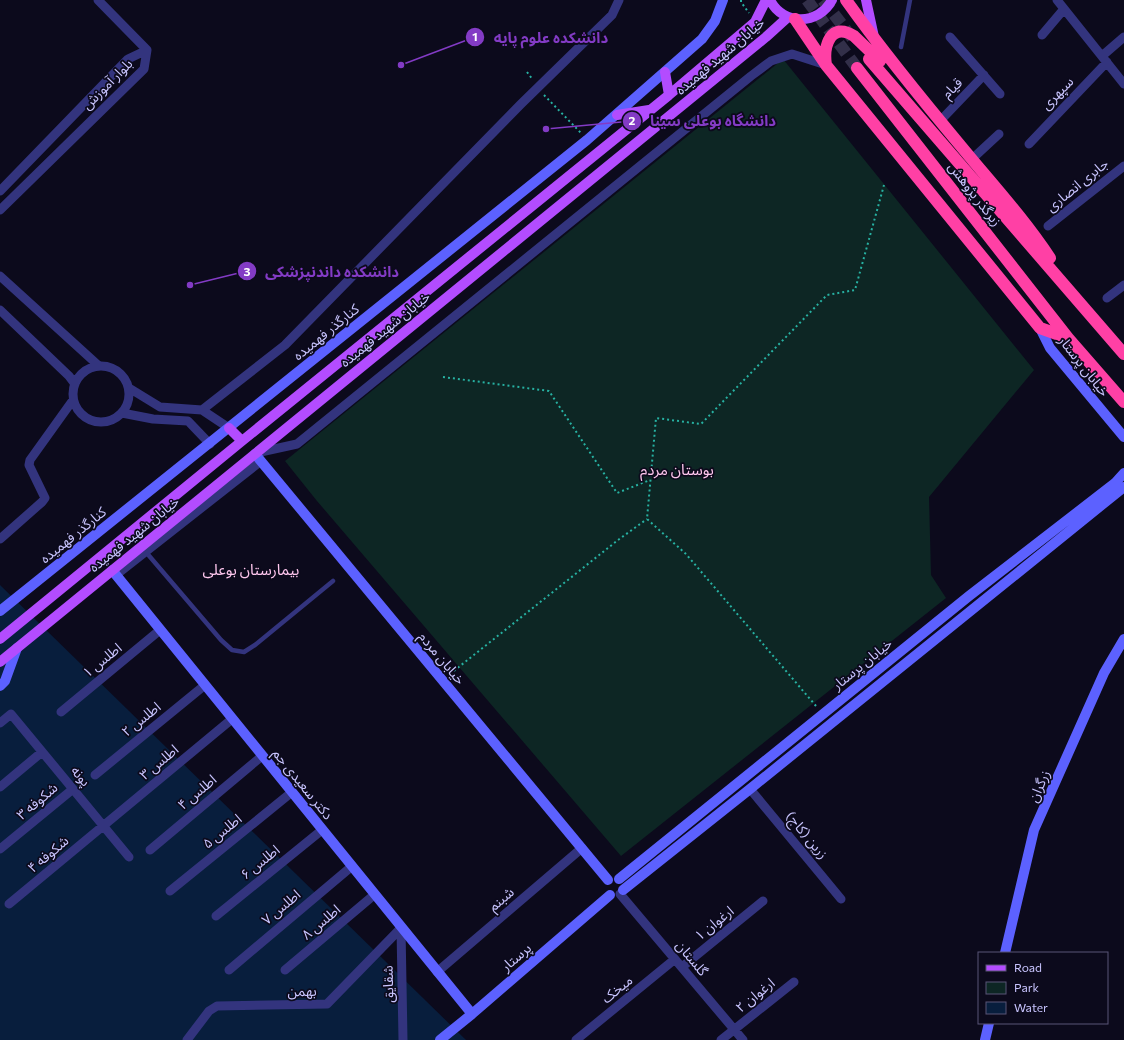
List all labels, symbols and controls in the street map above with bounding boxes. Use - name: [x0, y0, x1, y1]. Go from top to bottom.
- street label: خیابان شهید فهمیده: [672, 13, 768, 99]
- callout: دانشکده علوم پایه: [465, 24, 616, 51]
- text: دانشکده علوم پایه: [494, 28, 608, 49]
- text: 1: [472, 29, 478, 43]
- street label: بلوار آموزش: [78, 55, 136, 113]
- street label: سپهری: [1037, 73, 1078, 114]
- street label: قیام: [938, 74, 968, 104]
- callout: دانشگاه بوعلی سینا: [622, 108, 784, 135]
- text: دانشگاه بوعلی سینا: [650, 111, 776, 130]
- text: 2: [629, 113, 636, 127]
- street label: جابری انصاری: [1042, 154, 1112, 216]
- street label: زیرگذر پژوهش: [943, 158, 1006, 230]
- callout: دانشکده داندنپزشکی: [237, 258, 407, 285]
- text: دانشکده داندنپزشکی: [265, 262, 399, 282]
- text: 3: [244, 264, 251, 278]
- street label: خیابان شهید فهمیده: [336, 287, 434, 371]
- street label: کنارگذر فهمیده: [289, 300, 363, 364]
- street label: خیابان پرستار: [1053, 331, 1113, 401]
- district label: بوستان مردم: [640, 460, 714, 481]
- street label: خیابان شهید فهمیده: [85, 492, 183, 576]
- street label: کنارگذر فهمیده: [36, 503, 110, 567]
- district label: بیمارستان بوعلی: [203, 560, 299, 579]
- street label: خیابان مردم: [413, 628, 469, 689]
- street label: خیابان پرستار: [827, 634, 896, 695]
- street label: اطلس ۱: [79, 639, 125, 681]
- street label: اطلس ۲: [118, 698, 164, 740]
- street label: اطلس ۳: [136, 740, 182, 784]
- street label: دکتر سعیدی جم: [267, 745, 337, 825]
- street label: پونه: [66, 762, 95, 791]
- street label: زرگران: [1024, 767, 1054, 805]
- street label: اطلس ۴: [174, 770, 220, 814]
- street label: شکوفه ۳: [13, 779, 61, 823]
- street label: زرین (کاج): [780, 808, 832, 864]
- street label: اطلس ۵: [199, 810, 245, 852]
- street label: شکوفه ۴: [24, 832, 72, 876]
- street label: اطلس ۶: [237, 841, 283, 883]
- street label: شبنم: [484, 883, 519, 917]
- street label: اطلس ۷: [258, 885, 304, 929]
- street label: اطلس ۸: [298, 900, 344, 944]
- street label: ارغوان ۱: [691, 902, 737, 944]
- street label: گلستان: [672, 937, 712, 980]
- street label: پرستار: [496, 939, 536, 977]
- legend: [978, 952, 1108, 1024]
- text: Road: [1014, 960, 1042, 974]
- street label: شقایق: [379, 965, 398, 1003]
- street label: میخک: [598, 971, 636, 1006]
- street label: ارغوان ۲: [732, 974, 778, 1016]
- text: Park: [1014, 980, 1040, 994]
- street label: بهمن: [287, 982, 317, 1000]
- text: Water: [1014, 1000, 1048, 1014]

